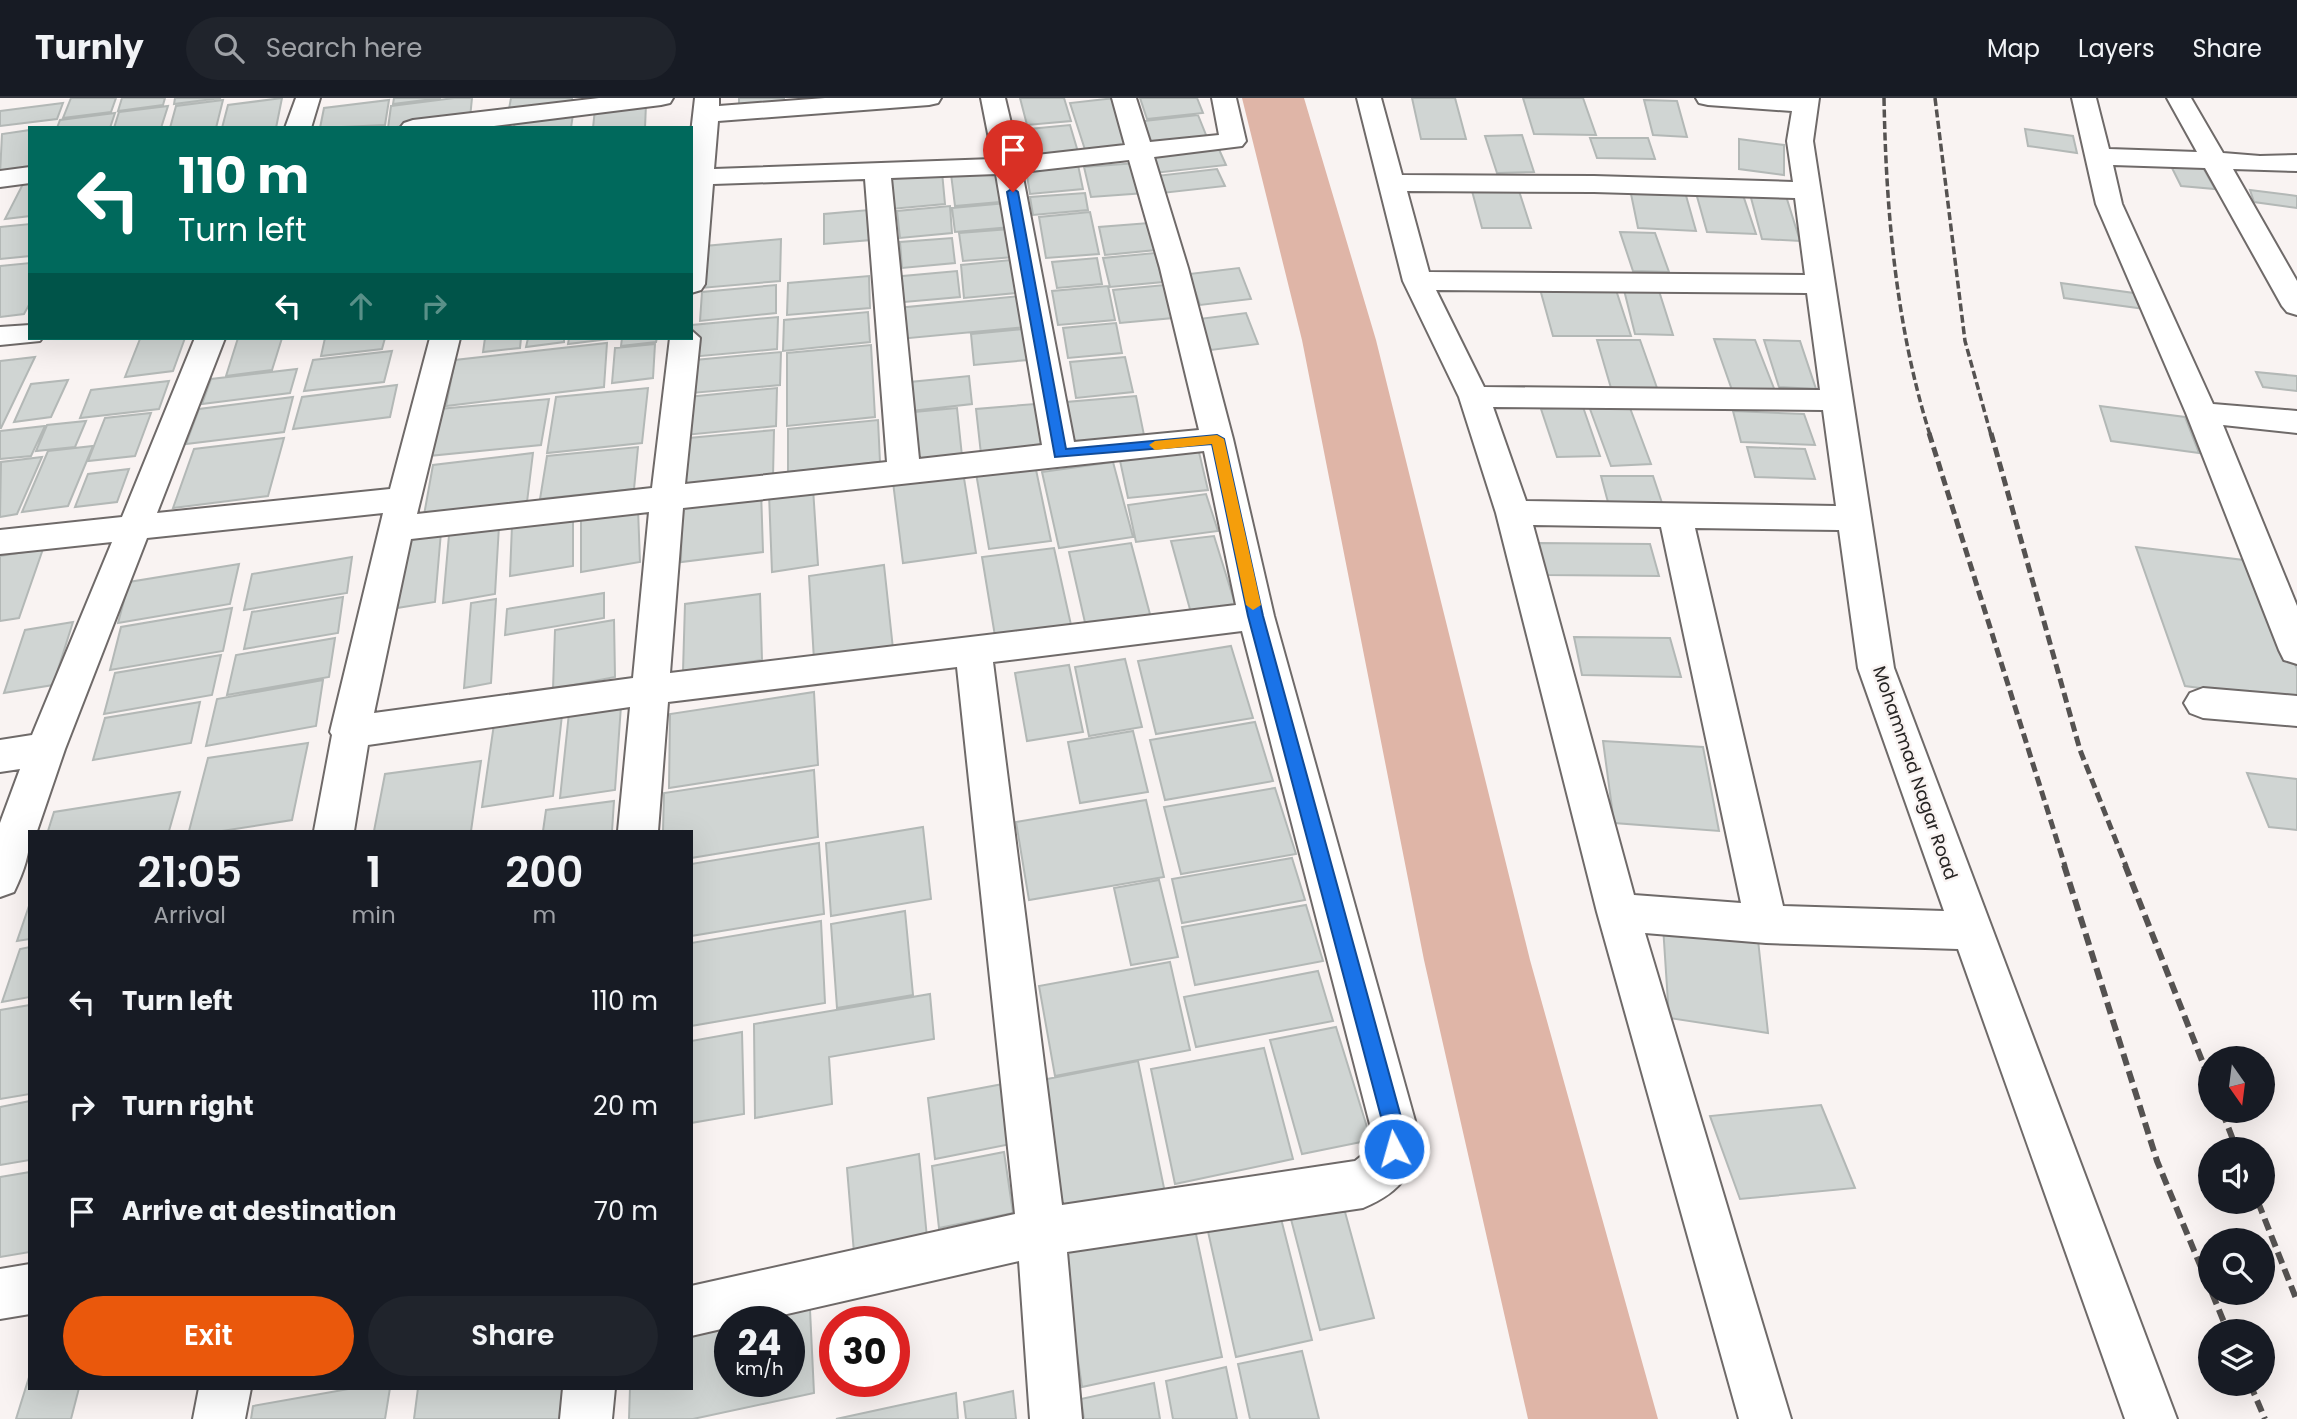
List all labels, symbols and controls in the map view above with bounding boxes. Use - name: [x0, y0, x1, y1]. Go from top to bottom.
- search box: [186, 17, 676, 80]
- text: Turnly: [35, 24, 144, 71]
- icon: search: [210, 29, 248, 67]
- text: Search here: [266, 30, 422, 66]
- text: Map: [1987, 32, 2040, 65]
- text: Layers: [2078, 32, 2154, 65]
- text: Share: [2192, 32, 2262, 65]
- pin: [983, 120, 1043, 192]
- icon: arrive: [994, 131, 1032, 169]
- text: 110 m: [178, 142, 309, 210]
- icon: left: [63, 154, 154, 245]
- text: Turn left: [178, 207, 307, 252]
- icon: left: [269, 287, 307, 325]
- icon: ahead: [342, 287, 380, 325]
- icon: right: [415, 287, 453, 325]
- street label: Mohammad Nagar Road: [1867, 663, 1964, 883]
- text: 21:05: [138, 843, 242, 902]
- text: 1: [366, 843, 381, 902]
- text: 200: [505, 843, 584, 902]
- text: Arrival: [154, 899, 226, 931]
- text: min: [352, 899, 396, 931]
- text: m: [532, 899, 556, 931]
- icon: left: [63, 983, 101, 1021]
- text: Turn left: [122, 983, 233, 1019]
- text: 110 m: [591, 983, 658, 1019]
- north arrow: [2198, 1046, 2275, 1124]
- map controls: [2198, 1046, 2275, 1396]
- icon: right: [63, 1088, 101, 1126]
- text: Turn right: [122, 1088, 254, 1124]
- text: 20 m: [593, 1088, 658, 1124]
- position arrow: [1357, 1112, 1431, 1186]
- button: sound: [2198, 1137, 2275, 1214]
- icon: arrive: [63, 1193, 101, 1231]
- text: Arrive at destination: [122, 1193, 397, 1229]
- text: 70 m: [594, 1193, 658, 1229]
- button: search: [2198, 1228, 2275, 1305]
- button: Exit: [63, 1296, 354, 1376]
- button: Share: [368, 1296, 658, 1376]
- speed limit sign: 30: [819, 1306, 910, 1397]
- text: 24: [738, 1318, 781, 1367]
- button: layers: [2198, 1319, 2275, 1396]
- text: km/h: [736, 1356, 783, 1381]

